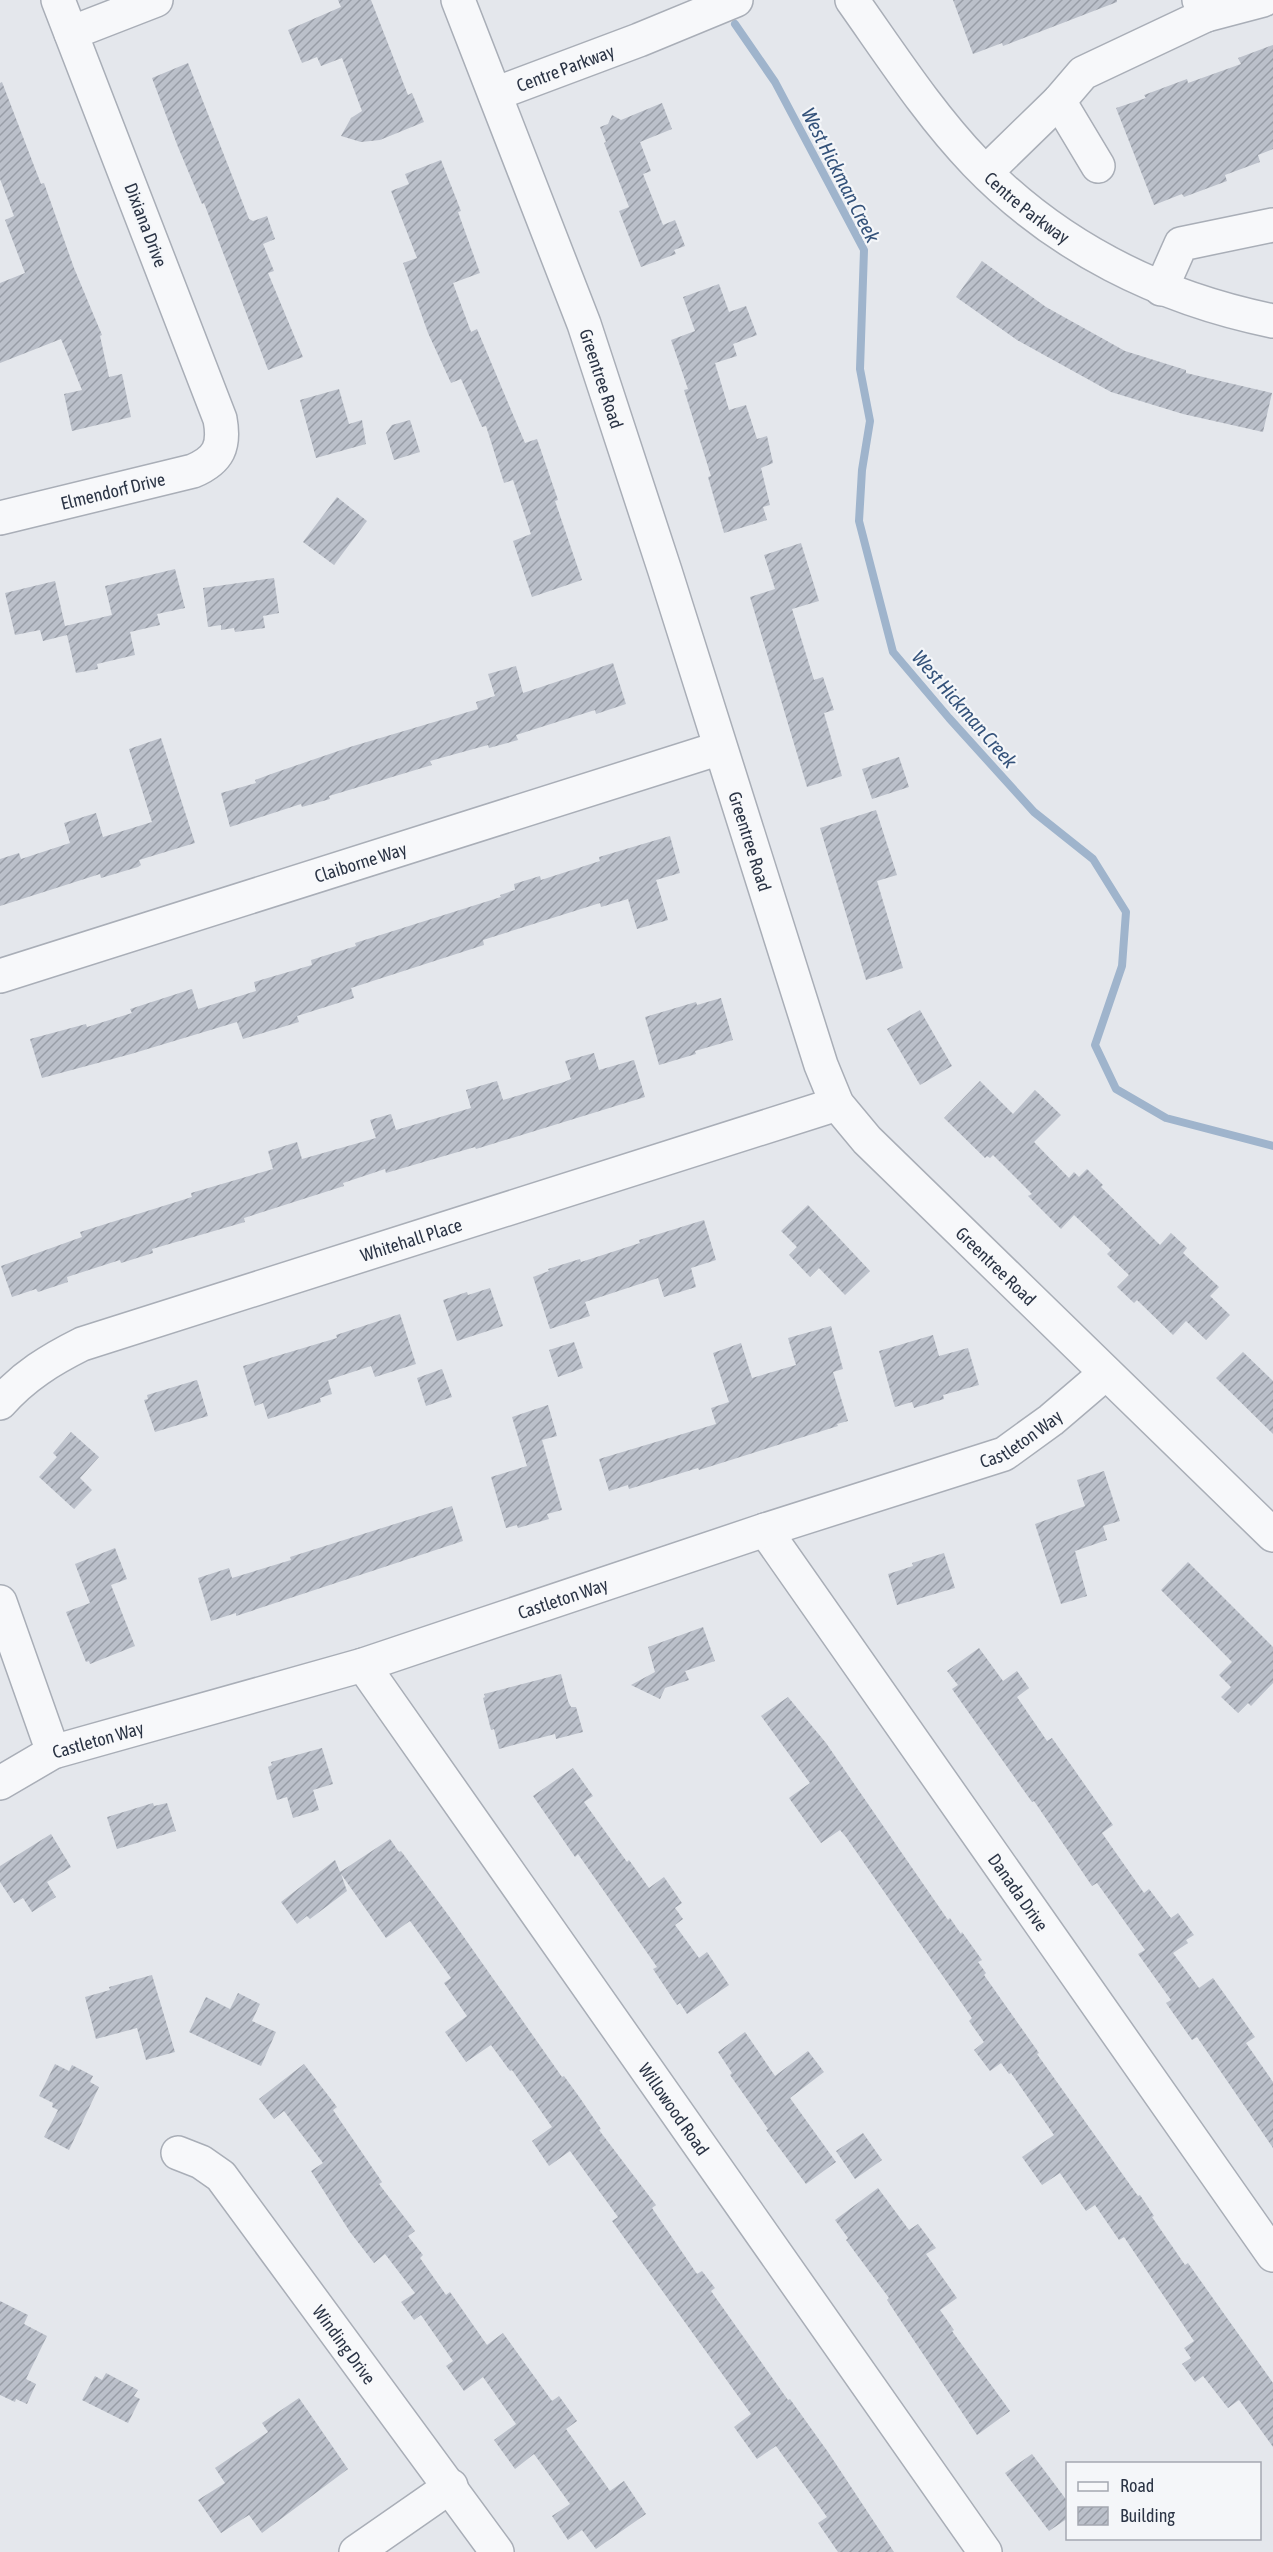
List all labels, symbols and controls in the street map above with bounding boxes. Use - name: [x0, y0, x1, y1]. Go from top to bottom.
- street label: Centre Parkway: [513, 40, 617, 96]
- water label: West Hickman Creek: [797, 104, 885, 246]
- street label: Centre Parkway: [980, 167, 1074, 248]
- street label: Dixiana Drive: [120, 180, 172, 270]
- street label: Greentree Road: [576, 326, 628, 431]
- street label: Elmendorf Drive: [58, 468, 167, 513]
- water label: West Hickman Creek: [908, 646, 1022, 773]
- street label: Greentree Road: [725, 789, 776, 894]
- street label: Claiborne Way: [312, 837, 409, 886]
- street label: Whitehall Place: [358, 1213, 464, 1265]
- street label: Greentree Road: [952, 1222, 1041, 1309]
- street label: Castleton Way: [977, 1405, 1066, 1472]
- street label: Castleton Way: [515, 1573, 610, 1623]
- street label: Castleton Way: [50, 1717, 146, 1762]
- street label: Danada Drive: [984, 1849, 1053, 1935]
- street label: Willowood Road: [635, 2059, 714, 2159]
- street label: Winding Drive: [309, 2301, 380, 2388]
- legend: [1066, 2462, 1261, 2540]
- text: Road: [1120, 2475, 1154, 2496]
- text: Building: [1120, 2505, 1175, 2526]

